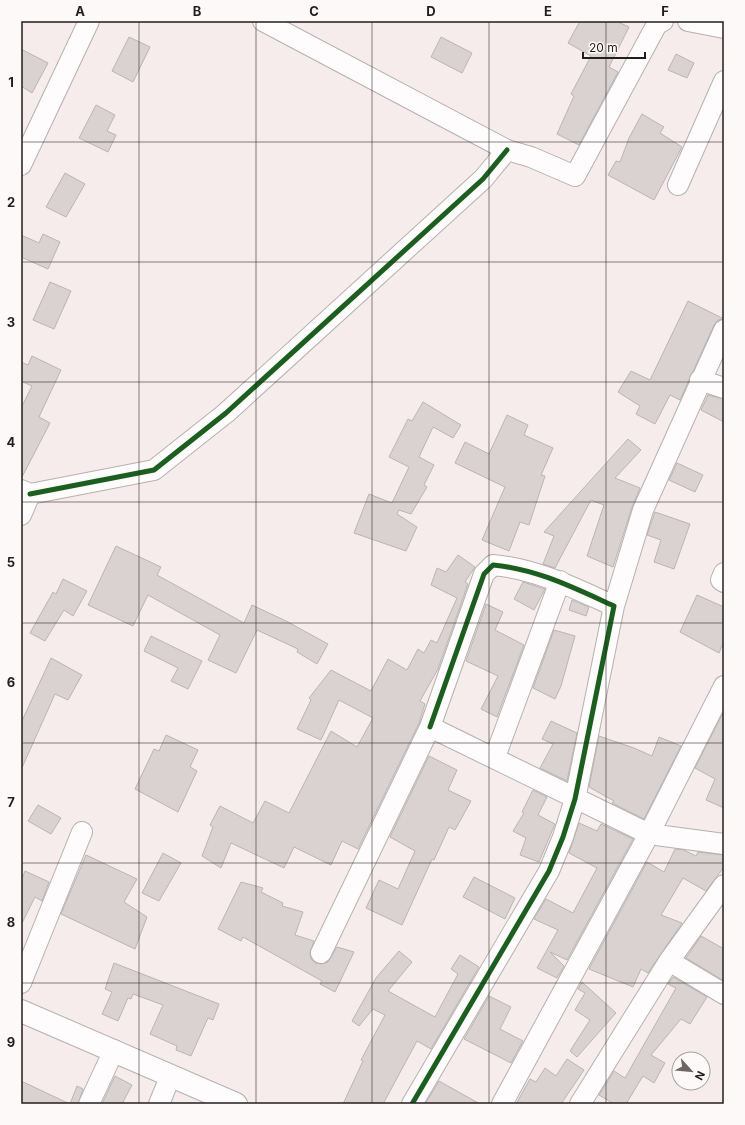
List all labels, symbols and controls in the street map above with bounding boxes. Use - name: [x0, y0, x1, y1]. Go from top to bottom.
- text: A: [75, 3, 85, 19]
- text: B: [193, 3, 202, 19]
- text: C: [309, 3, 319, 19]
- text: D: [426, 3, 436, 19]
- text: E: [544, 3, 552, 19]
- text: F: [661, 3, 669, 19]
- scale bar: [583, 34, 645, 60]
- text: 20 m: [589, 40, 618, 55]
- text: 1: [8, 74, 14, 90]
- text: 2: [7, 194, 15, 210]
- text: 3: [7, 314, 15, 330]
- text: 4: [7, 434, 16, 450]
- text: 5: [7, 554, 15, 570]
- text: 6: [7, 674, 15, 690]
- text: 7: [7, 794, 15, 810]
- text: 8: [7, 914, 15, 930]
- text: 9: [7, 1034, 15, 1050]
- north arrow: [671, 1051, 711, 1091]
- text: N: [692, 1069, 708, 1082]

